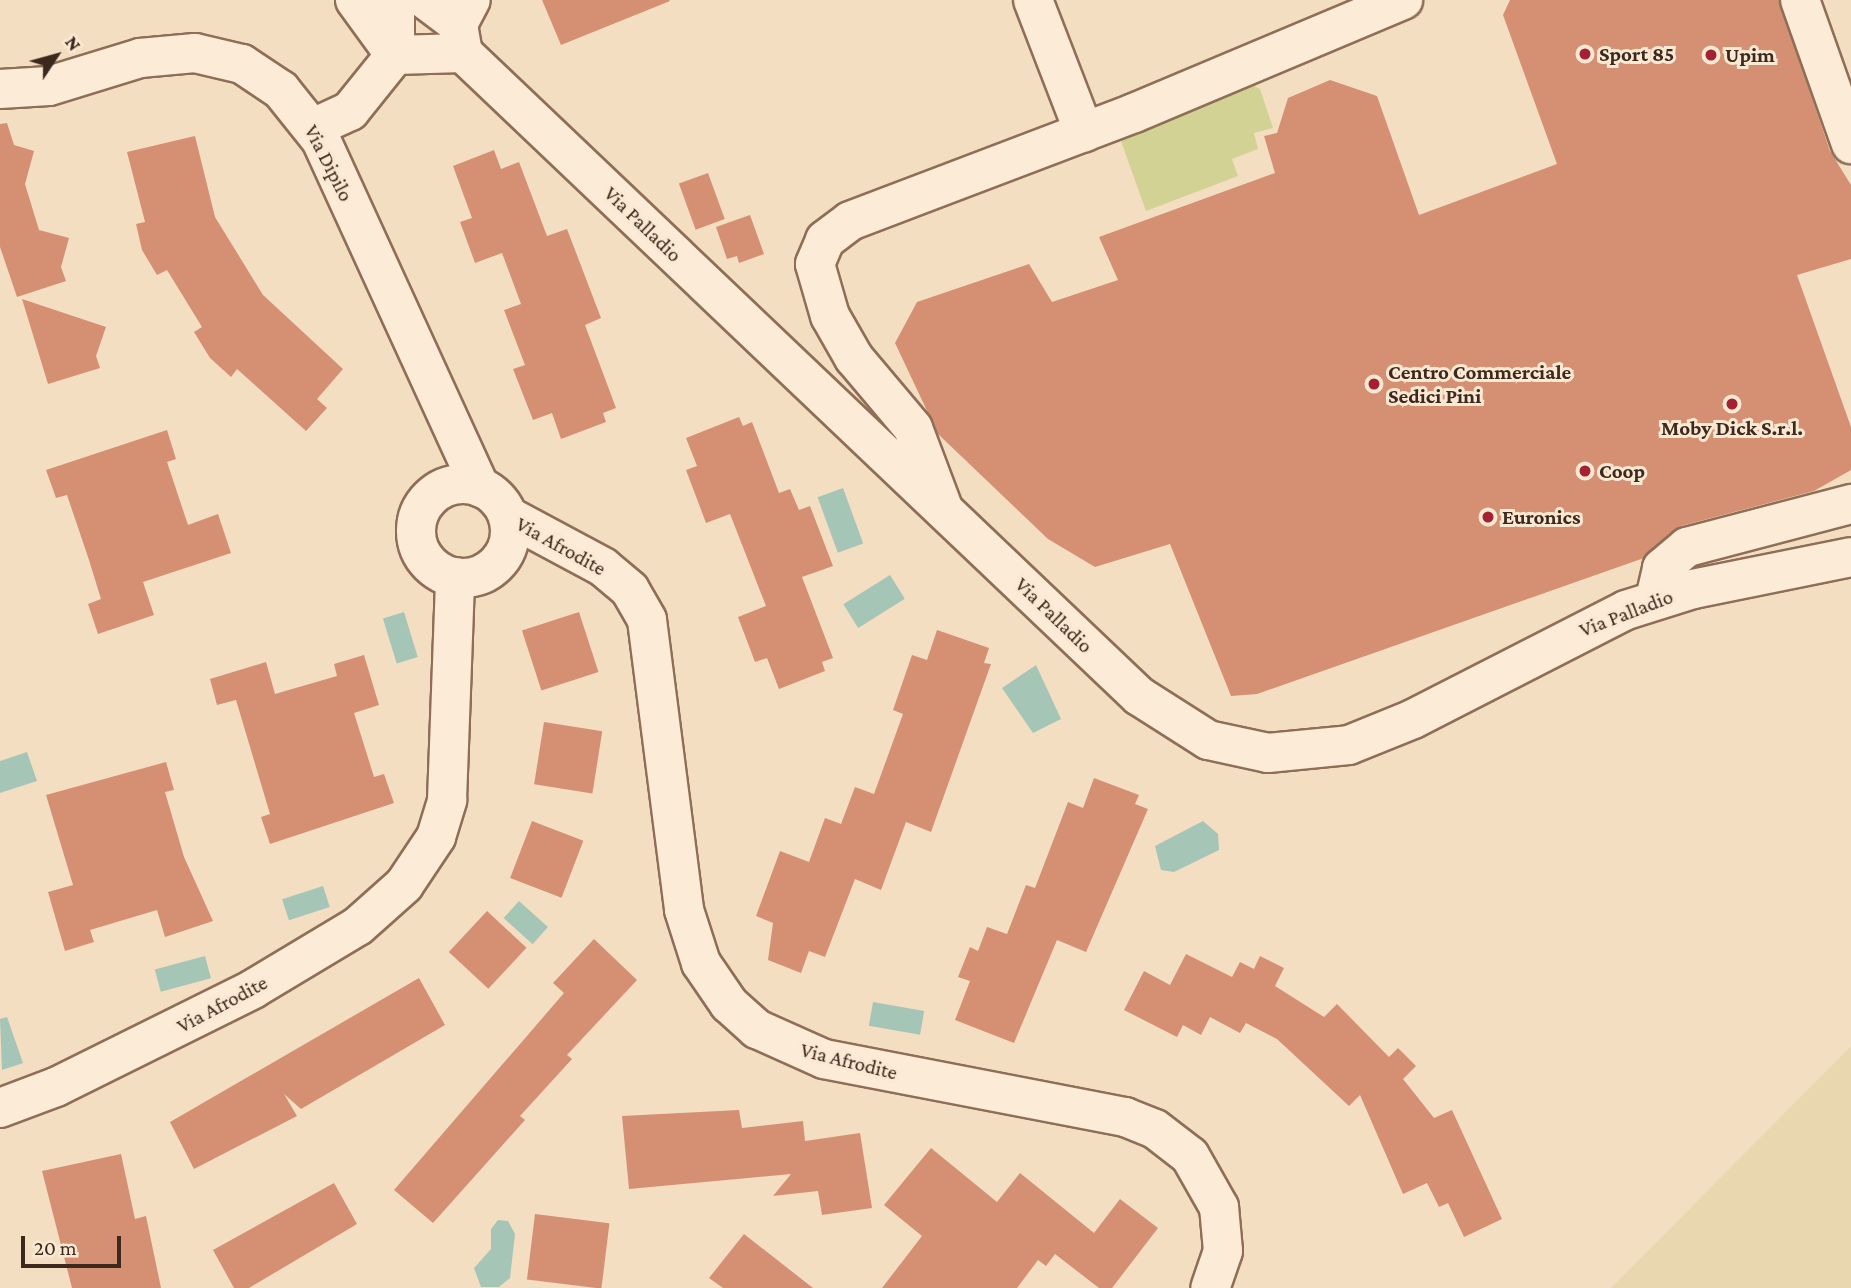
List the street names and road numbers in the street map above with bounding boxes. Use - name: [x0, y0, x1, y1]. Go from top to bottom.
- street label: Via Dipilo: [299, 120, 359, 206]
- street label: Via Palladio: [599, 181, 687, 267]
- street label: Via Afrodite: [512, 511, 610, 581]
- street label: Via Palladio: [1010, 572, 1098, 658]
- street label: Via Palladio: [1576, 584, 1676, 642]
- street label: Via Afrodite: [172, 970, 272, 1038]
- street label: Via Afrodite: [798, 1037, 900, 1085]

